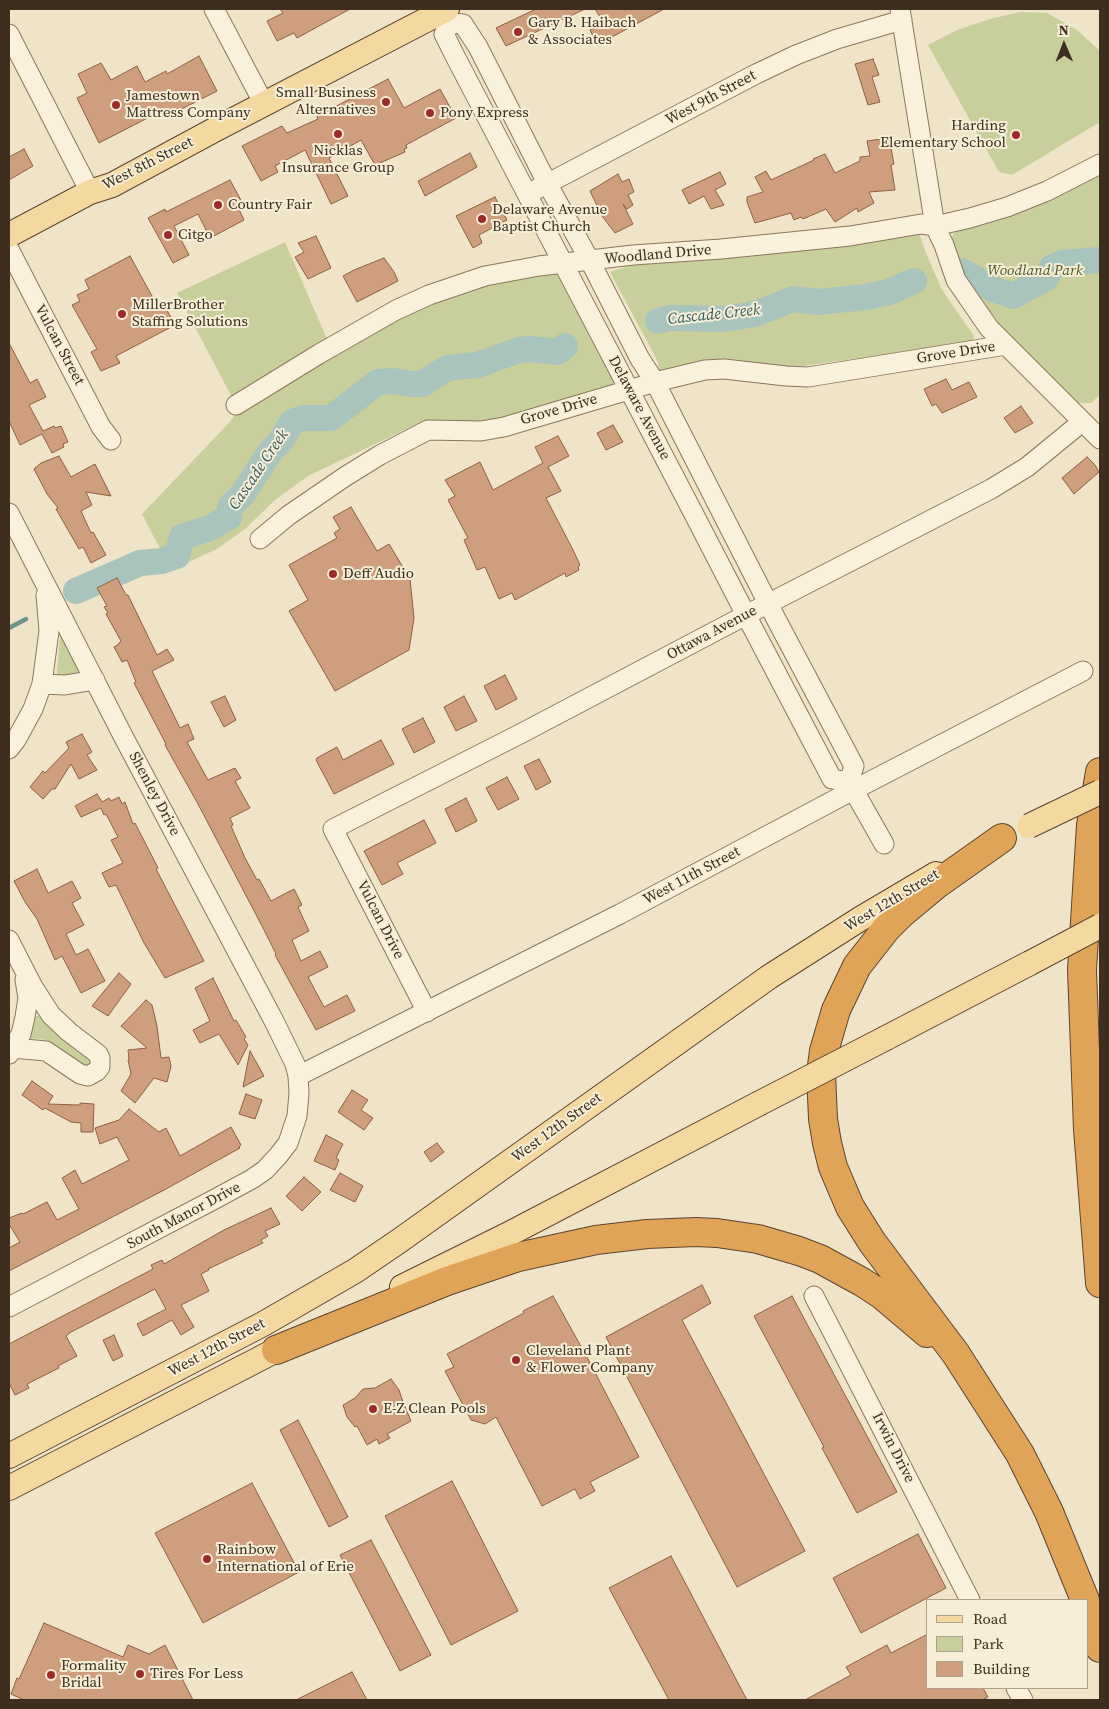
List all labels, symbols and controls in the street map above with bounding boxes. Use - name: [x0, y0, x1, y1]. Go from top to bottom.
- place label: Gary B. Haibach & Associates: [528, 14, 637, 49]
- north arrow: [1039, 20, 1089, 70]
- text: N: [1058, 20, 1069, 40]
- marker: Gary B. Haibach & Associates: [512, 26, 524, 38]
- street label: West 9th Street: [663, 67, 759, 129]
- place label: Small Business Alternatives: [276, 84, 376, 119]
- place label: Jamestown Mattress Company: [126, 87, 251, 122]
- marker: Small Business Alternatives: [380, 96, 392, 108]
- marker: Jamestown Mattress Company: [110, 99, 122, 111]
- place label: Pony Express: [440, 104, 529, 122]
- marker: Pony Express: [424, 107, 436, 119]
- place label: Harding Elementary School: [880, 117, 1006, 152]
- marker: Nicklas Insurance Group: [332, 128, 344, 140]
- marker: Harding Elementary School: [1010, 129, 1022, 141]
- street label: West 8th Street: [100, 133, 196, 195]
- place label: Nicklas Insurance Group: [281, 142, 395, 177]
- place label: Country Fair: [228, 196, 312, 214]
- marker: Country Fair: [212, 199, 224, 211]
- place label: Delaware Avenue Baptist Church: [492, 201, 607, 236]
- marker: Delaware Avenue Baptist Church: [476, 213, 488, 225]
- place label: Citgo: [178, 226, 213, 244]
- marker: Citgo: [162, 229, 174, 241]
- street label: Woodland Drive: [604, 241, 712, 269]
- park label: Woodland Park: [987, 262, 1083, 280]
- place label: MillerBrother Staffing Solutions: [132, 296, 248, 331]
- water label: Cascade Creek: [667, 301, 761, 329]
- street label: Vulcan Street: [30, 302, 88, 388]
- marker: MillerBrother Staffing Solutions: [116, 308, 128, 320]
- street label: Grove Drive: [915, 338, 997, 368]
- street label: Delaware Avenue: [604, 353, 674, 463]
- street label: Grove Drive: [518, 390, 600, 430]
- water label: Cascade Creek: [225, 426, 293, 514]
- place label: Deff Audio: [343, 565, 414, 583]
- marker: Deff Audio: [327, 568, 339, 580]
- street label: Ottawa Avenue: [664, 602, 760, 664]
- street label: Shenley Drive: [124, 749, 184, 839]
- street label: West 11th Street: [641, 843, 743, 909]
- street label: West 12th Street: [841, 866, 943, 936]
- street label: Vulcan Drive: [352, 878, 408, 962]
- street label: West 12th Street: [508, 1089, 606, 1167]
- street label: South Manor Drive: [124, 1178, 244, 1254]
- street label: West 12th Street: [166, 1315, 268, 1381]
- place label: Cleveland Plant & Flower Company: [526, 1342, 654, 1377]
- marker: Cleveland Plant & Flower Company: [510, 1354, 522, 1366]
- place label: E-Z Clean Pools: [383, 1400, 486, 1418]
- marker: E-Z Clean Pools: [367, 1403, 379, 1415]
- street label: Irwin Drive: [868, 1410, 918, 1486]
- place label: Rainbow International of Erie: [217, 1541, 354, 1576]
- marker: Rainbow International of Erie: [201, 1553, 213, 1565]
- legend: [926, 1599, 1089, 1689]
- text: Road: [973, 1608, 1007, 1629]
- text: Park: [973, 1633, 1004, 1654]
- place label: Formality Bridal: [61, 1657, 126, 1692]
- text: Building: [973, 1658, 1030, 1679]
- place label: Tires For Less: [150, 1665, 243, 1683]
- marker: Tires For Less: [134, 1668, 146, 1680]
- marker: Formality Bridal: [45, 1669, 57, 1681]

